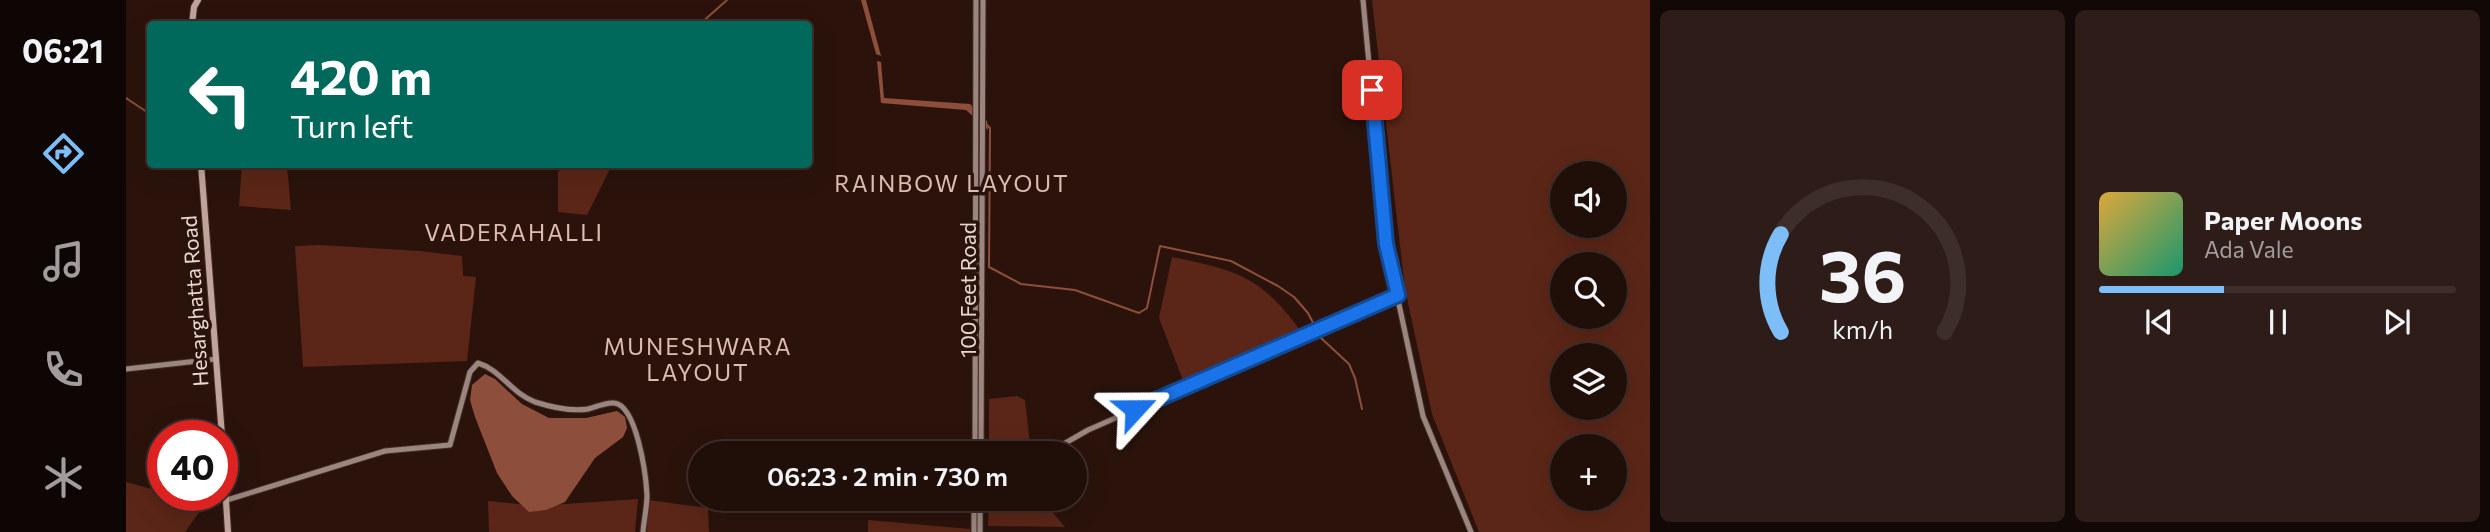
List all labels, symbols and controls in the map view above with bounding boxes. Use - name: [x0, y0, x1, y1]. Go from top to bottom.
- text: 06:21: [22, 30, 104, 70]
- text: 420 m: [290, 45, 432, 105]
- icon: left: [175, 49, 266, 140]
- pin: [1342, 60, 1402, 120]
- icon: arrive: [1353, 71, 1391, 109]
- text: Turn left: [290, 105, 414, 145]
- icon: directions: [39, 129, 88, 178]
- map controls: [1550, 161, 1627, 511]
- button: sound: [1550, 161, 1627, 238]
- district label: RAINBOW LAYOUT: [834, 169, 1070, 197]
- text: Paper Moons: [2204, 204, 2362, 235]
- street label: Hesarghatta Road: [176, 215, 212, 387]
- district label: VADERAHALLI: [424, 218, 604, 246]
- street label: 100 Feet Road: [955, 222, 980, 358]
- text: 36: [1819, 228, 1906, 317]
- text: Ada Vale: [2204, 235, 2294, 263]
- icon: music: [39, 237, 88, 286]
- button: search: [1550, 252, 1627, 329]
- icon: previous: [2140, 303, 2178, 341]
- icon: pause: [2259, 303, 2297, 341]
- icon: next: [2378, 303, 2416, 341]
- text: km/h: [1832, 314, 1893, 344]
- district label: MUNESHWARA LAYOUT: [603, 332, 793, 386]
- button: layers: [1550, 343, 1627, 420]
- icon: phone: [39, 345, 88, 394]
- position arrow: [1098, 372, 1172, 446]
- speed limit sign: 40: [147, 420, 238, 511]
- button: +: [1550, 434, 1627, 511]
- icon: climate: [39, 453, 88, 502]
- text: 06:23 · 2 min · 730 m: [767, 460, 1008, 491]

